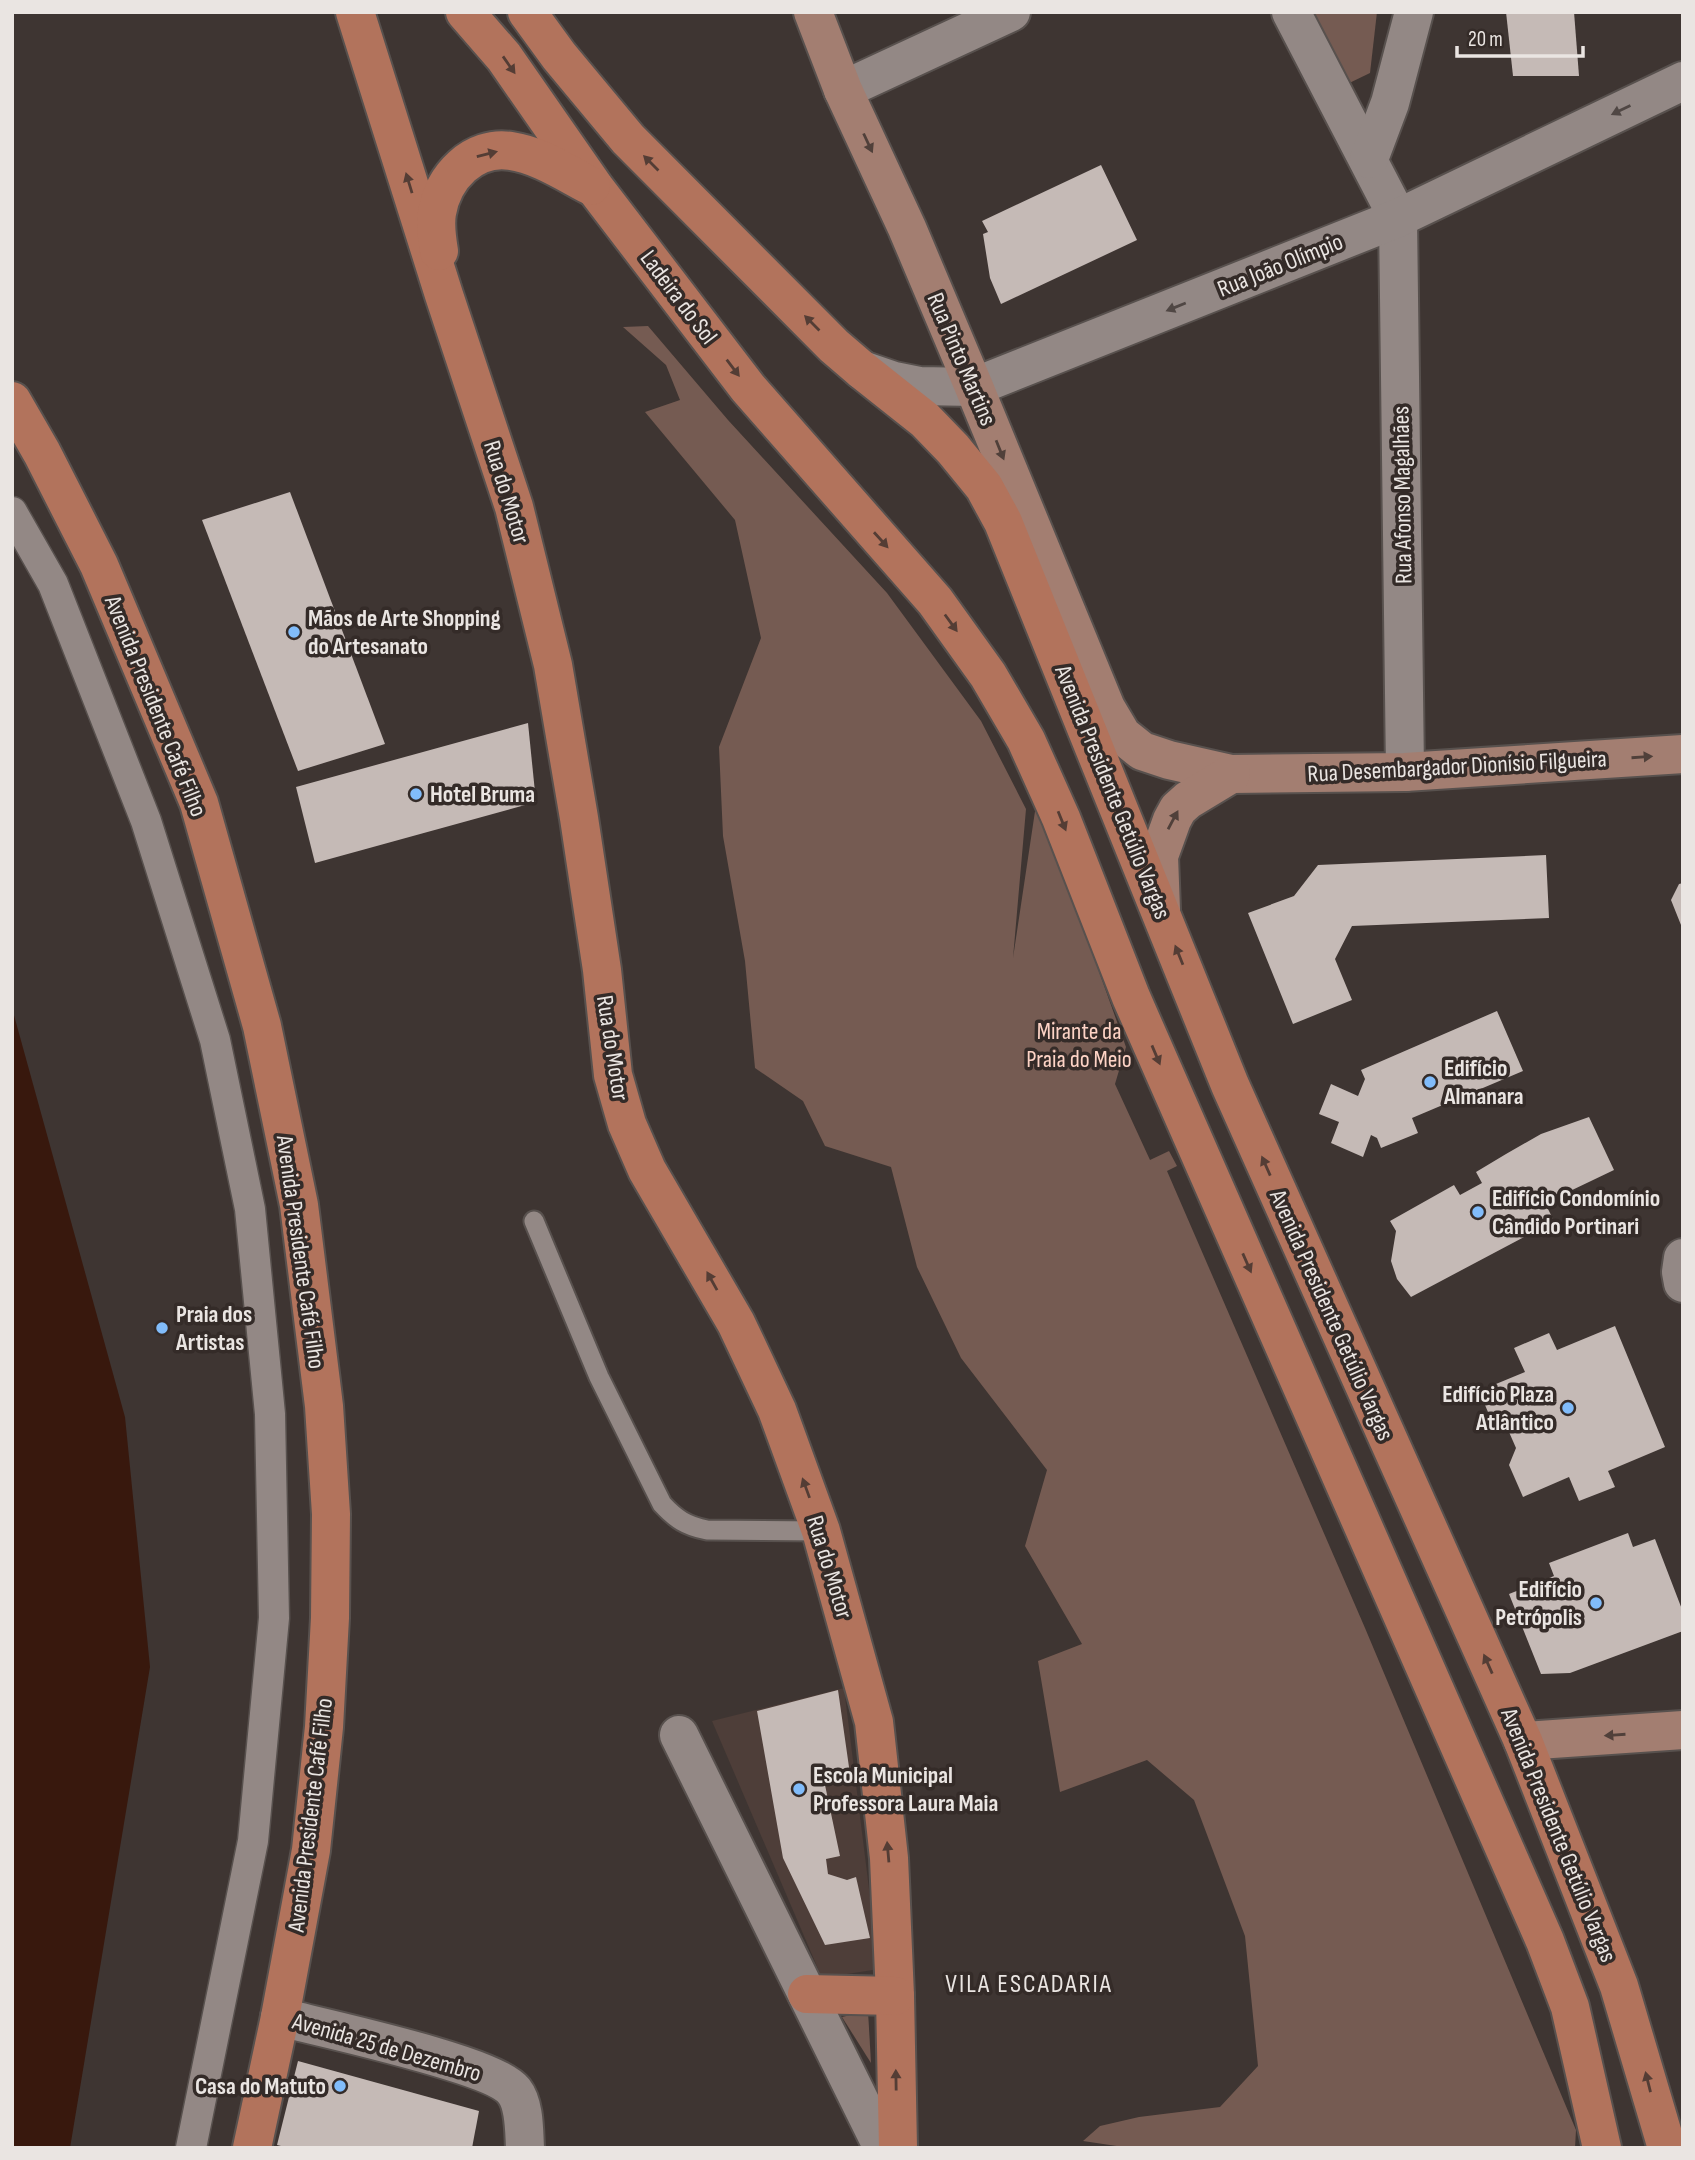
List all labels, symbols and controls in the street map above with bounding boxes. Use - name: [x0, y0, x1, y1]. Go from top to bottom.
- scale bar: [1457, 14, 1583, 58]
- text: 20 m: [1468, 27, 1503, 52]
- one-way arrow: [502, 56, 516, 74]
- one-way arrow: [1611, 105, 1631, 116]
- one-way arrow: [862, 133, 873, 153]
- one-way arrow: [477, 148, 499, 159]
- one-way arrow: [643, 155, 660, 171]
- one-way arrow: [403, 172, 413, 193]
- street label: Rua João Olímpio: [1213, 227, 1347, 304]
- street label: Ladeira do Sol: [634, 245, 723, 350]
- street label: Rua Pinto Martins: [921, 288, 1003, 430]
- one-way arrow: [1165, 301, 1186, 312]
- one-way arrow: [804, 316, 821, 332]
- one-way arrow: [726, 359, 740, 377]
- street label: Rua Afonso Magalhães: [1386, 406, 1419, 584]
- street label: Rua do Motor: [477, 437, 536, 547]
- one-way arrow: [994, 440, 1006, 460]
- one-way arrow: [873, 531, 889, 549]
- street label: Avenida Presidente Café Filho: [98, 591, 213, 821]
- place label: Mãos de Arte Shopping do Artesanato: [308, 604, 501, 661]
- one-way arrow: [944, 614, 958, 632]
- marker: Mãos de Arte Shopping do Artesanato: [286, 624, 302, 640]
- street label: Avenida Presidente Getúlio Vargas: [1048, 660, 1177, 923]
- street label: Rua Desembargador Dionísio Filgueira: [1307, 744, 1607, 789]
- one-way arrow: [1631, 751, 1653, 762]
- place label: Hotel Bruma: [430, 780, 535, 809]
- marker: Hotel Bruma: [408, 786, 424, 802]
- one-way arrow: [1057, 810, 1068, 831]
- one-way arrow: [1167, 810, 1178, 830]
- one-way arrow: [1173, 945, 1184, 966]
- street label: Rua do Motor: [590, 993, 635, 1103]
- park label: Mirante da Praia do Meio: [1026, 1017, 1132, 1074]
- one-way arrow: [1151, 1044, 1162, 1065]
- place label: Edifício Almanara: [1443, 1054, 1524, 1111]
- marker: Edifício Almanara: [1422, 1074, 1438, 1090]
- street label: Avenida Presidente Café Filho: [270, 1132, 331, 1371]
- one-way arrow: [1260, 1155, 1271, 1176]
- street label: Avenida Presidente Getúlio Vargas: [1263, 1184, 1400, 1445]
- place label: Edifício Condomínio Cândido Portinari: [1492, 1184, 1660, 1241]
- marker: Edifício Condomínio Cândido Portinari: [1470, 1204, 1486, 1220]
- one-way arrow: [1241, 1253, 1253, 1273]
- one-way arrow: [707, 1271, 719, 1291]
- place label: Praia dos Artistas: [175, 1300, 252, 1357]
- marker: Praia dos Artistas: [154, 1320, 170, 1336]
- place label: Edifício Plaza Atlântico: [1442, 1380, 1554, 1437]
- marker: Edifício Plaza Atlântico: [1560, 1400, 1576, 1416]
- one-way arrow: [800, 1478, 811, 1499]
- street label: Rua do Motor: [800, 1512, 859, 1622]
- place label: Edifício Petrópolis: [1495, 1575, 1582, 1632]
- marker: Edifício Petrópolis: [1588, 1595, 1604, 1611]
- one-way arrow: [1482, 1654, 1494, 1674]
- street label: Avenida Presidente Café Filho: [282, 1696, 339, 1935]
- street label: Avenida Presidente Getúlio Vargas: [1494, 1703, 1623, 1966]
- one-way arrow: [1603, 1729, 1625, 1740]
- place label: Escola Municipal Professora Laura Maia: [813, 1761, 998, 1818]
- marker: Escola Municipal Professora Laura Maia: [791, 1781, 807, 1797]
- one-way arrow: [882, 1841, 893, 1863]
- district label: VILA ESCADARIA: [945, 1969, 1113, 2000]
- street label: Avenida 25 de Dezembro: [288, 2006, 484, 2088]
- one-way arrow: [891, 2068, 902, 2090]
- one-way arrow: [1642, 2071, 1653, 2093]
- place label: Casa do Matuto: [195, 2072, 326, 2101]
- marker: Casa do Matuto: [332, 2078, 348, 2094]

